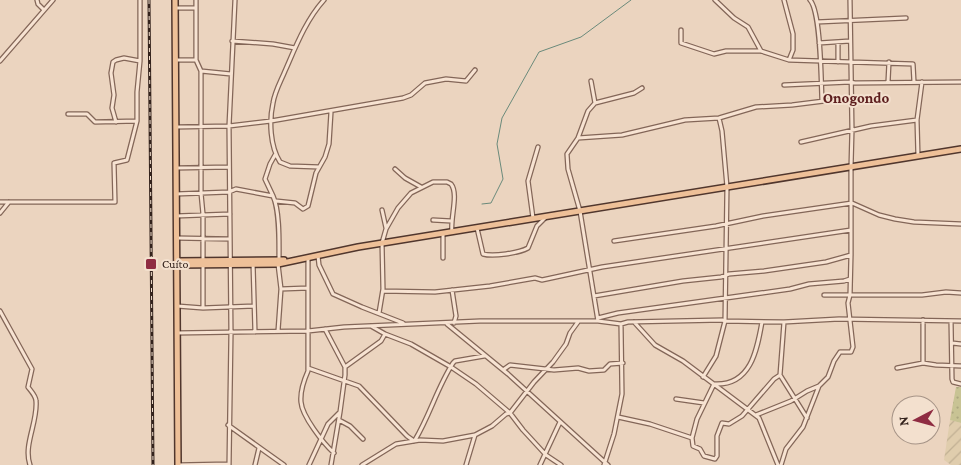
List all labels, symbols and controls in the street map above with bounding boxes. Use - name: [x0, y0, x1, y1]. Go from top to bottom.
- district label: Onogondo: [823, 90, 890, 106]
- marker: Cuíto: [144, 257, 158, 271]
- place label: Cuíto: [162, 257, 188, 271]
- north arrow: [891, 395, 941, 445]
- text: N: [895, 415, 912, 427]

